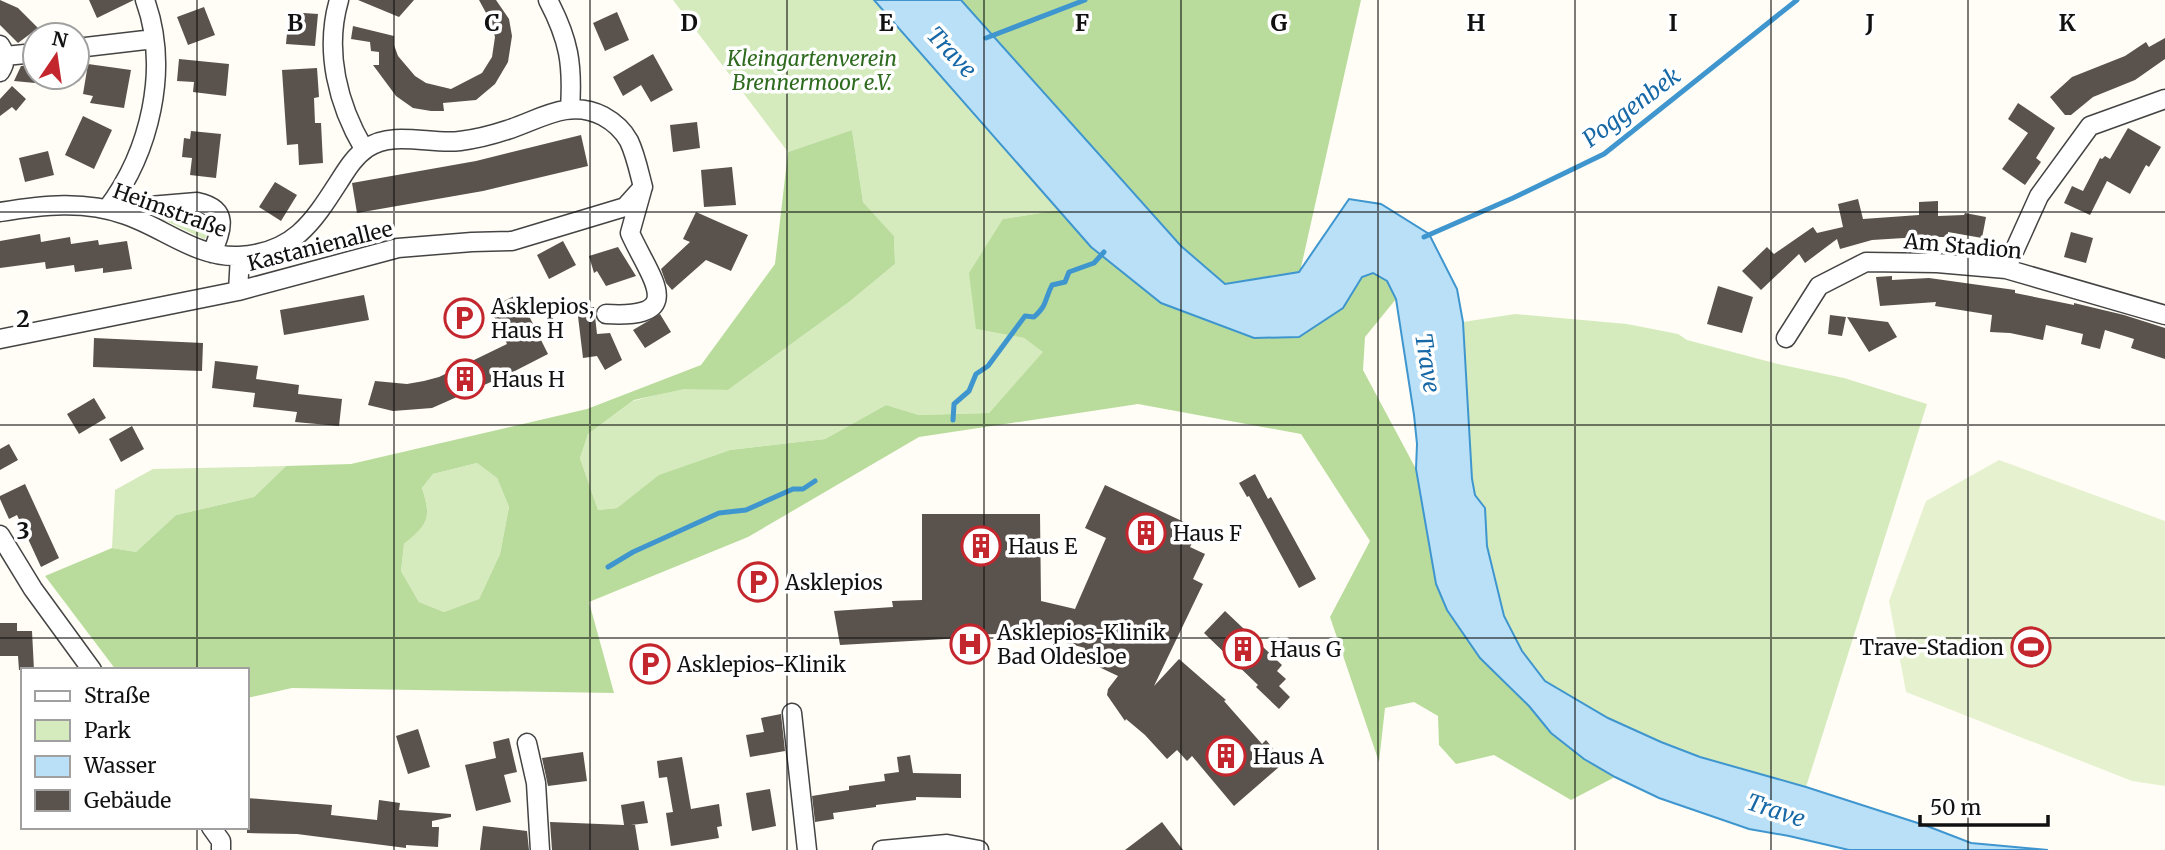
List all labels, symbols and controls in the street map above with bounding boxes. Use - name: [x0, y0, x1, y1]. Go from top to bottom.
- text: B: [287, 8, 303, 37]
- text: C: [484, 8, 500, 37]
- text: D: [680, 8, 698, 37]
- text: E: [878, 8, 894, 37]
- text: F: [1075, 8, 1089, 37]
- text: G: [1271, 8, 1288, 37]
- text: H: [1467, 8, 1486, 37]
- text: I: [1668, 8, 1678, 37]
- text: J: [1864, 8, 1875, 37]
- text: K: [2058, 8, 2076, 37]
- water label: Trave: [921, 20, 983, 84]
- north arrow: [21, 21, 91, 91]
- text: N: [50, 26, 70, 53]
- park label: Kleingartenverein Brennermoor e.V.: [726, 45, 897, 96]
- water label: Poggenbek: [1576, 61, 1686, 153]
- street label: Heimstraße: [109, 177, 231, 243]
- street label: Kastanienallee: [245, 215, 395, 277]
- street label: Am Stadion: [1902, 227, 2023, 265]
- place label: Asklepios, Haus H: [490, 293, 594, 344]
- parking icon: Asklepios, Haus H: [443, 297, 485, 339]
- text: 2: [16, 304, 30, 333]
- water label: Trave: [1409, 331, 1447, 395]
- building icon: Haus H: [444, 358, 486, 400]
- place label: Haus H: [492, 366, 565, 393]
- building icon: Haus F: [1125, 512, 1167, 554]
- text: 3: [16, 516, 30, 545]
- place label: Haus F: [1173, 520, 1242, 547]
- building icon: Haus E: [960, 525, 1002, 567]
- place label: Haus E: [1008, 533, 1078, 560]
- parking icon: Asklepios: [737, 561, 779, 603]
- place label: Asklepios: [784, 569, 883, 596]
- place label: Asklepios-Klinik Bad Oldesloe: [996, 619, 1167, 670]
- hospital icon: Asklepios-Klinik Bad Oldesloe: [949, 623, 991, 665]
- sports icon: Trave-Stadion: [2010, 626, 2052, 668]
- building icon: Haus G: [1222, 628, 1264, 670]
- place label: Trave-Stadion: [1859, 634, 2004, 661]
- place label: Haus G: [1270, 636, 1341, 663]
- parking icon: Asklepios-Klinik: [629, 643, 671, 685]
- place label: Asklepios-Klinik: [676, 651, 847, 678]
- legend: [21, 668, 248, 829]
- text: Straße: [84, 682, 150, 709]
- text: Park: [84, 717, 131, 744]
- building icon: Haus A: [1205, 735, 1247, 777]
- place label: Haus A: [1253, 743, 1324, 770]
- text: Wasser: [83, 752, 156, 779]
- scale bar: [1920, 784, 2048, 828]
- text: Gebäude: [84, 787, 171, 814]
- water label: Trave: [1743, 787, 1809, 833]
- text: 50 m: [1930, 794, 1981, 821]

